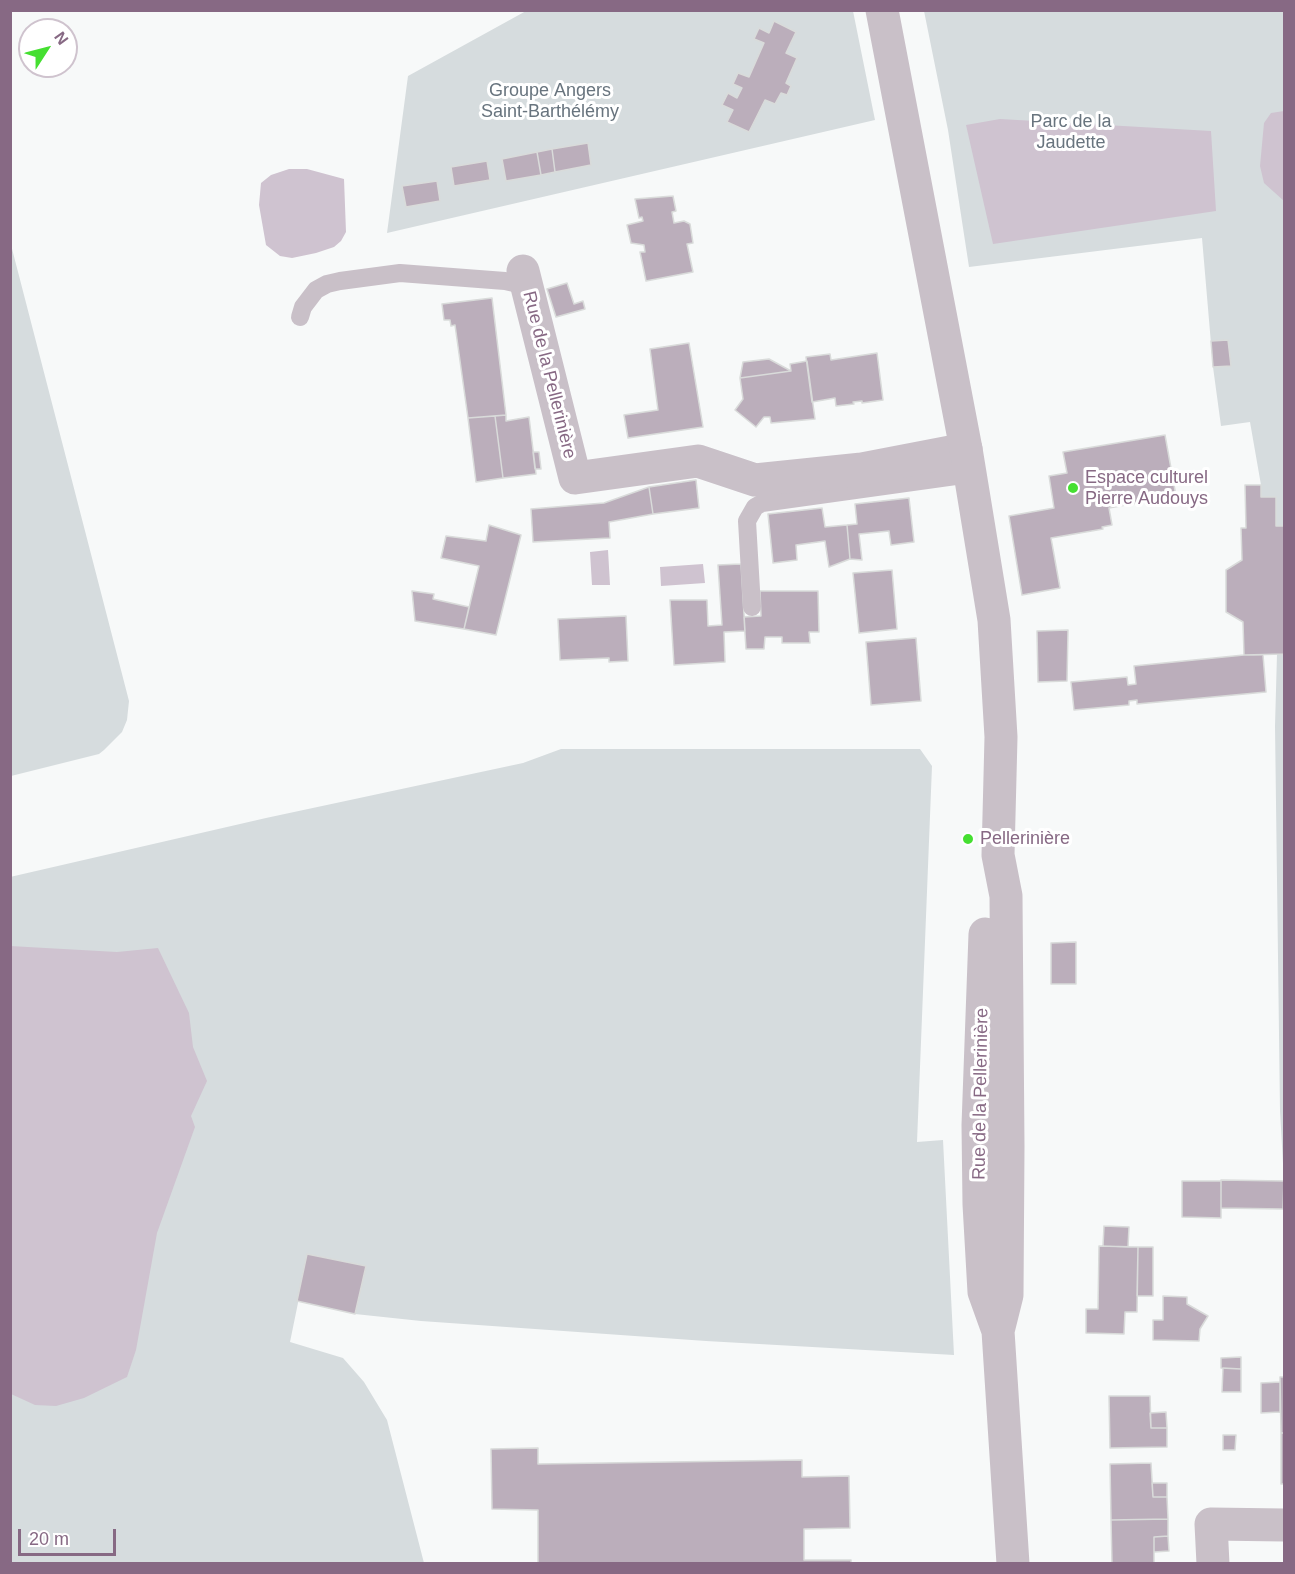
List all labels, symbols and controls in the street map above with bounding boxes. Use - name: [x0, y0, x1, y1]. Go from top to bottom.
- north arrow: [18, 18, 78, 78]
- text: N: [51, 29, 72, 48]
- park label: Groupe Angers Saint-Barthélémy: [481, 80, 619, 122]
- park label: Parc de la Jaudette: [1030, 111, 1112, 154]
- street label: Rue de la Pellerinière: [518, 289, 580, 461]
- place label: Espace culturel Pierre Audouys: [1085, 467, 1208, 510]
- marker: Espace culturel Pierre Audouys: [1066, 481, 1080, 495]
- place label: Pellerinière: [980, 828, 1070, 850]
- marker: Pellerinière: [961, 832, 975, 846]
- street label: Rue de la Pellerinière: [969, 1008, 993, 1180]
- scale bar: [21, 1517, 118, 1555]
- text: 20 m: [29, 1529, 69, 1549]

